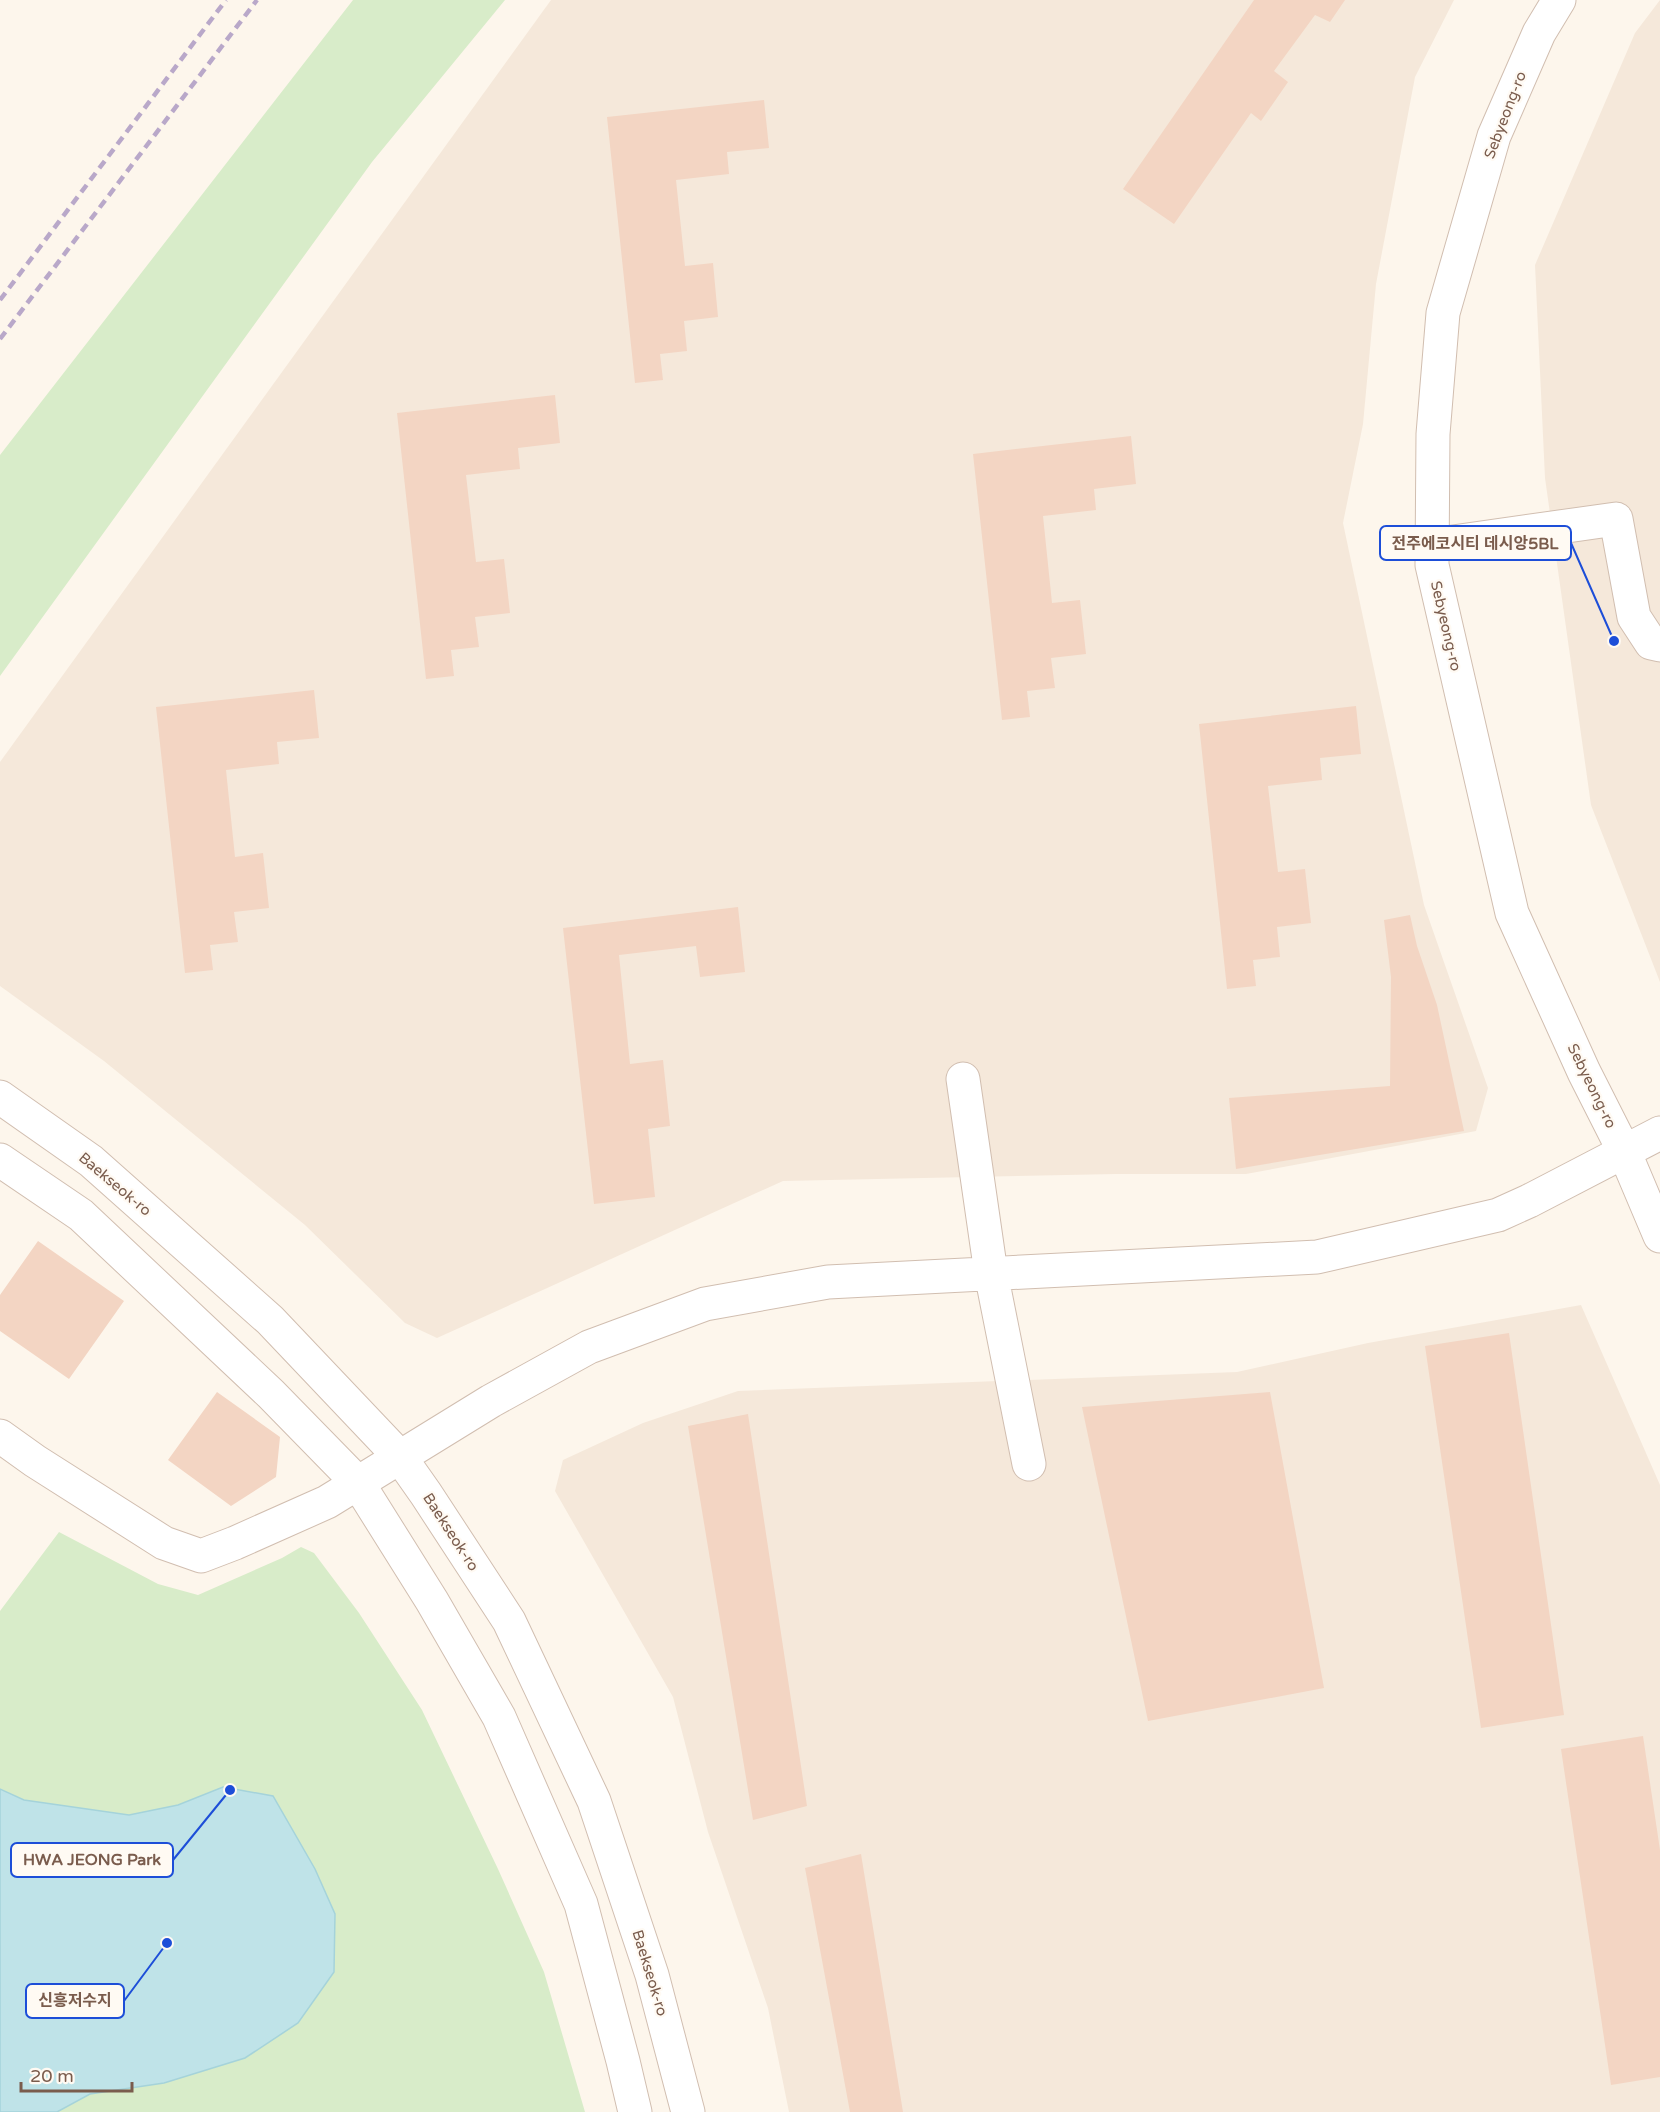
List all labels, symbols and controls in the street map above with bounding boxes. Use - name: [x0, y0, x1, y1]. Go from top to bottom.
- street label: Sebyeong-ro: [1480, 69, 1530, 161]
- callout: 전주에코시티 데시앙5BL: [1380, 526, 1571, 560]
- text: 전주에코시티 데시앙5BL: [1392, 534, 1559, 554]
- street label: Sebyeong-ro: [1427, 579, 1465, 673]
- street label: Sebyeong-ro: [1564, 1041, 1620, 1131]
- street label: Baekseok-ro: [75, 1148, 155, 1220]
- street label: Baekseok-ro: [419, 1490, 483, 1574]
- callout: HWA JEONG Park: [11, 1843, 173, 1877]
- text: HWA JEONG Park: [23, 1850, 161, 1870]
- street label: Baekseok-ro: [628, 1928, 672, 2018]
- callout: 신흥저수지: [26, 1984, 124, 2018]
- text: 신흥저수지: [38, 1991, 112, 2011]
- scale bar: [21, 2055, 132, 2093]
- text: 20 m: [30, 2065, 74, 2087]

